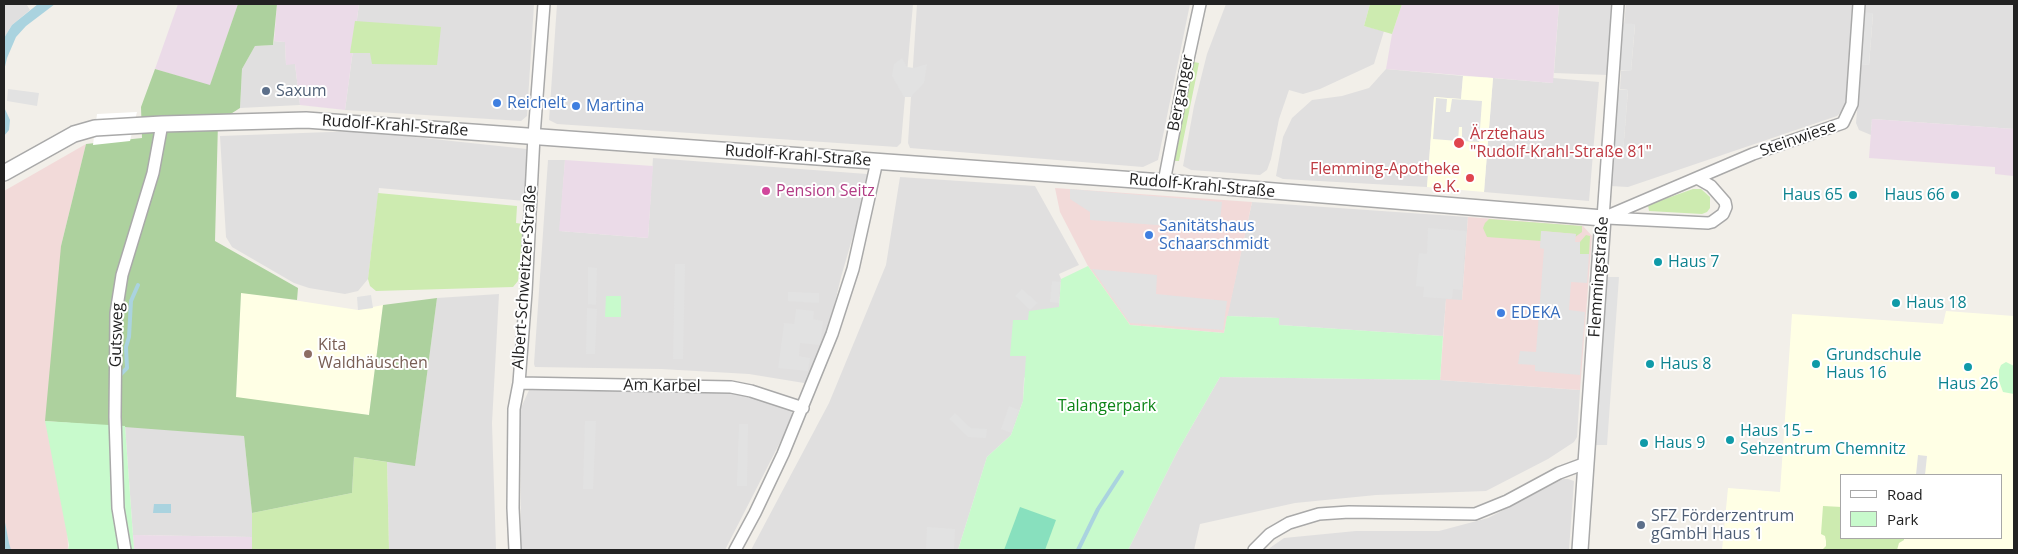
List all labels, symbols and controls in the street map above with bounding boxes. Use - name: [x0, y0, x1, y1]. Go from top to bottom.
- street label: Berganger: [1164, 53, 1198, 133]
- place label: Saxum: [276, 81, 327, 101]
- marker: Saxum: [260, 85, 272, 97]
- place label: Reichelt: [507, 93, 566, 113]
- place label: Martina: [586, 96, 644, 116]
- marker: Reichelt: [491, 97, 503, 109]
- marker: Martina: [570, 100, 582, 112]
- street label: Rudolf-Krahl-Straße: [321, 111, 469, 141]
- street label: Steinwiese: [1757, 117, 1839, 161]
- place label: Ärztehaus "Rudolf-Krahl-Straße 81": [1470, 124, 1652, 162]
- marker: Ärztehaus "Rudolf-Krahl-Straße 81": [1452, 136, 1466, 150]
- street label: Rudolf-Krahl-Straße: [724, 141, 872, 171]
- place label: Flemming-Apotheke e.K.: [1310, 159, 1460, 197]
- street label: Rudolf-Krahl-Straße: [1128, 170, 1276, 202]
- marker: Flemming-Apotheke e.K.: [1464, 172, 1476, 184]
- place label: Pension Seitz: [776, 181, 875, 201]
- street label: Albert-Schweitzer-Straße: [509, 184, 541, 370]
- marker: Pension Seitz: [760, 185, 772, 197]
- place label: Haus 65: [1782, 185, 1843, 205]
- place label: Haus 66: [1884, 185, 1945, 205]
- marker: Haus 65: [1847, 189, 1859, 201]
- marker: Haus 66: [1949, 189, 1961, 201]
- place label: Sanitätshaus Schaarschmidt: [1159, 216, 1269, 254]
- street label: Flemmingstraße: [1585, 216, 1613, 338]
- marker: Sanitätshaus Schaarschmidt: [1143, 229, 1155, 241]
- place label: Haus 7: [1668, 252, 1719, 272]
- marker: Haus 7: [1652, 256, 1664, 268]
- place label: Haus 18: [1906, 293, 1967, 313]
- marker: Haus 18: [1890, 297, 1902, 309]
- street label: Gutsweg: [106, 302, 128, 368]
- place label: EDEKA: [1511, 303, 1560, 323]
- marker: EDEKA: [1495, 307, 1507, 319]
- place label: Kita Waldhäuschen: [318, 335, 428, 373]
- place label: Grundschule Haus 16: [1826, 345, 1922, 383]
- marker: Kita Waldhäuschen: [302, 348, 314, 360]
- place label: Haus 8: [1660, 354, 1711, 374]
- marker: Haus 8: [1644, 358, 1656, 370]
- marker: Grundschule Haus 16: [1810, 358, 1822, 370]
- marker: Haus 26: [1962, 361, 1974, 373]
- place label: Haus 26: [1938, 374, 1998, 394]
- street label: Am Karbel: [623, 376, 701, 396]
- park label: Talangerpark: [1058, 396, 1156, 416]
- place label: Haus 15 – Sehzentrum Chemnitz: [1740, 421, 1906, 459]
- place label: Haus 9: [1654, 433, 1705, 453]
- marker: Haus 15 – Sehzentrum Chemnitz: [1724, 434, 1736, 446]
- marker: Haus 9: [1638, 437, 1650, 449]
- legend: [1840, 474, 2003, 539]
- text: Road: [1887, 484, 1923, 504]
- place label: SFZ Förderzentrum gGmbH Haus 1: [1651, 506, 1794, 544]
- text: Park: [1887, 509, 1918, 529]
- marker: SFZ Förderzentrum gGmbH Haus 1: [1635, 519, 1647, 531]

